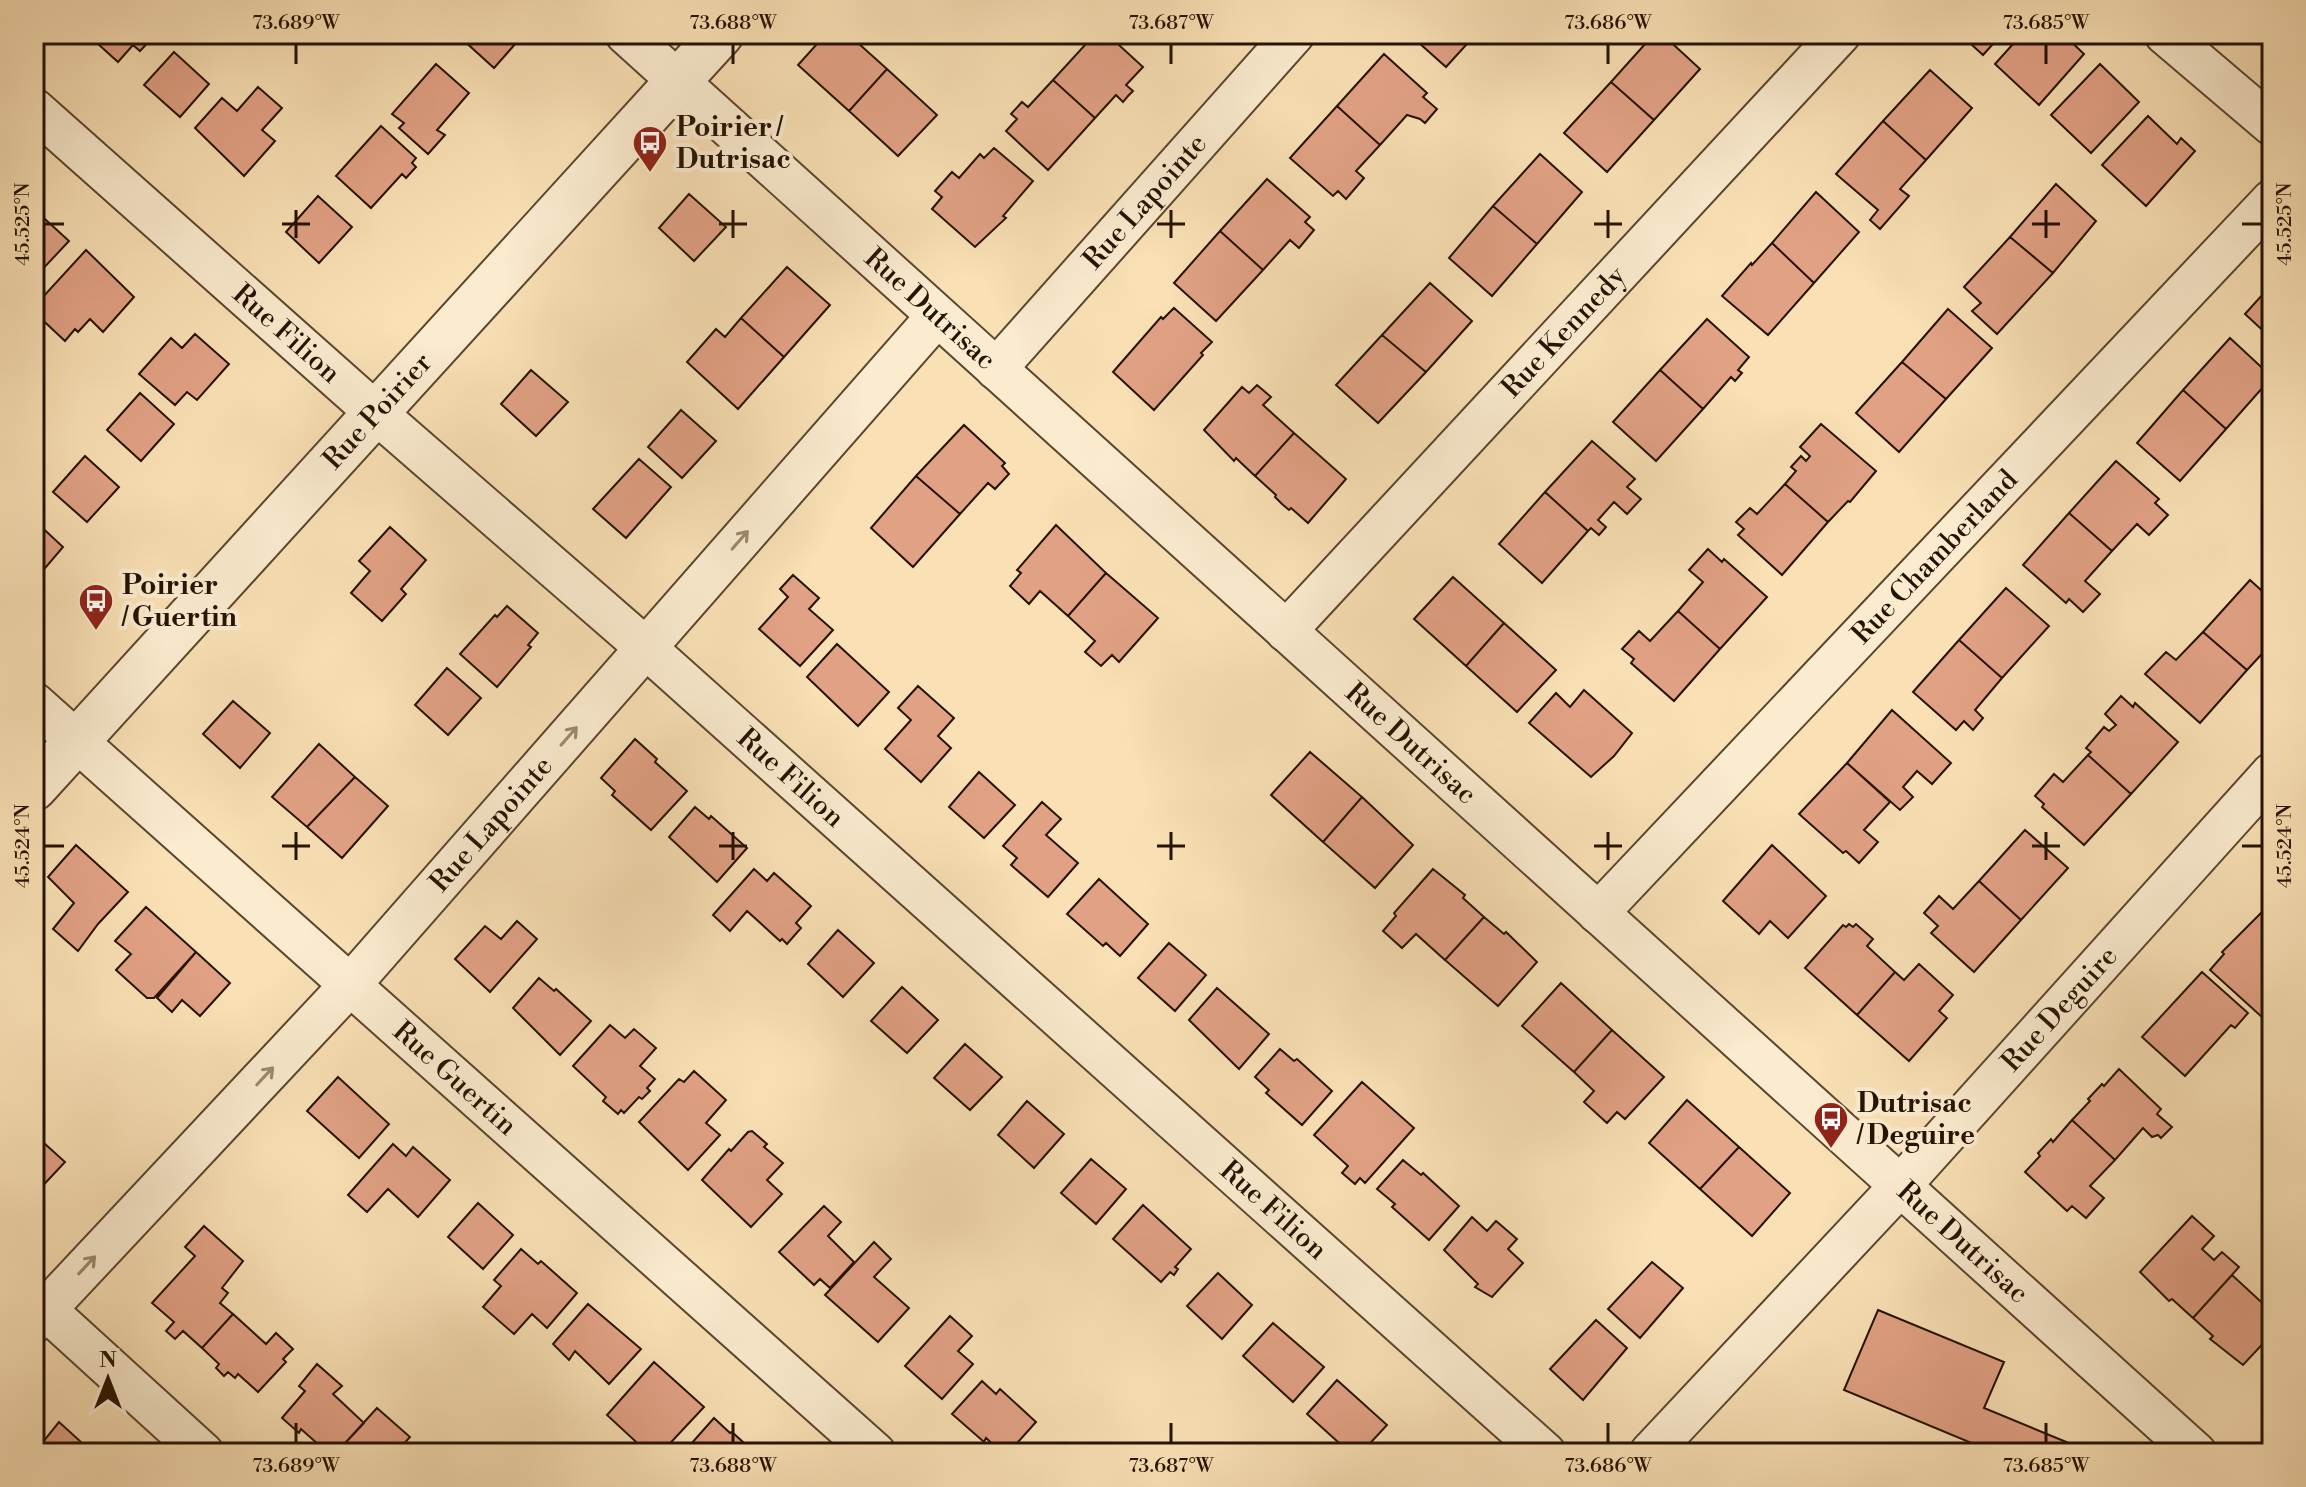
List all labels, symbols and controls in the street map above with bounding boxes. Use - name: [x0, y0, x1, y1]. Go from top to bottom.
- text: 73.689°W: [252, 11, 341, 36]
- text: 73.688°W: [689, 11, 778, 36]
- text: 73.687°W: [1128, 11, 1214, 36]
- text: 73.686°W: [1564, 11, 1653, 36]
- text: 73.685°W: [2003, 11, 2090, 36]
- place label: Poirier / Dutrisac: [676, 110, 791, 177]
- bus stop icon: Poirier / Dutrisac: [631, 124, 669, 174]
- street label: Rue Lapointe: [1075, 127, 1214, 277]
- text: 45.525°N: [11, 182, 36, 266]
- text: 45.525°N: [2273, 182, 2298, 266]
- street label: Rue Dutrisac: [857, 240, 1003, 377]
- street label: Rue Kennedy: [1494, 258, 1633, 405]
- street label: Rue Filion: [225, 276, 348, 391]
- street label: Rue Poirier: [316, 345, 439, 477]
- street label: Rue Chamberland: [1844, 462, 2025, 651]
- one-way arrow: [731, 531, 749, 551]
- place label: Poirier / Guertin: [121, 568, 237, 635]
- bus stop icon: Poirier / Guertin: [77, 582, 115, 632]
- street label: Rue Dutrisac: [1338, 675, 1484, 812]
- street label: Rue Filion: [730, 720, 852, 835]
- one-way arrow: [560, 726, 578, 746]
- street label: Rue Lapointe: [422, 749, 560, 899]
- text: 45.524°N: [11, 804, 36, 888]
- text: 45.524°N: [2273, 804, 2298, 888]
- street label: Rue Deguire: [1994, 939, 2125, 1079]
- street label: Rue Guertin: [386, 1014, 525, 1143]
- one-way arrow: [255, 1066, 274, 1086]
- place label: Dutrisac / Deguire: [1856, 1086, 1975, 1153]
- bus stop icon: Dutrisac / Deguire: [1812, 1100, 1850, 1150]
- street label: Rue Filion: [1213, 1153, 1335, 1267]
- street label: Rue Dutrisac: [1890, 1174, 2036, 1311]
- one-way arrow: [77, 1256, 96, 1275]
- north arrow: [68, 1339, 148, 1419]
- text: N: [99, 1347, 117, 1374]
- text: 73.689°W: [252, 1454, 341, 1479]
- text: 73.688°W: [689, 1454, 778, 1479]
- text: 73.687°W: [1128, 1454, 1214, 1479]
- text: 73.686°W: [1564, 1454, 1653, 1479]
- text: 73.685°W: [2003, 1454, 2090, 1479]

